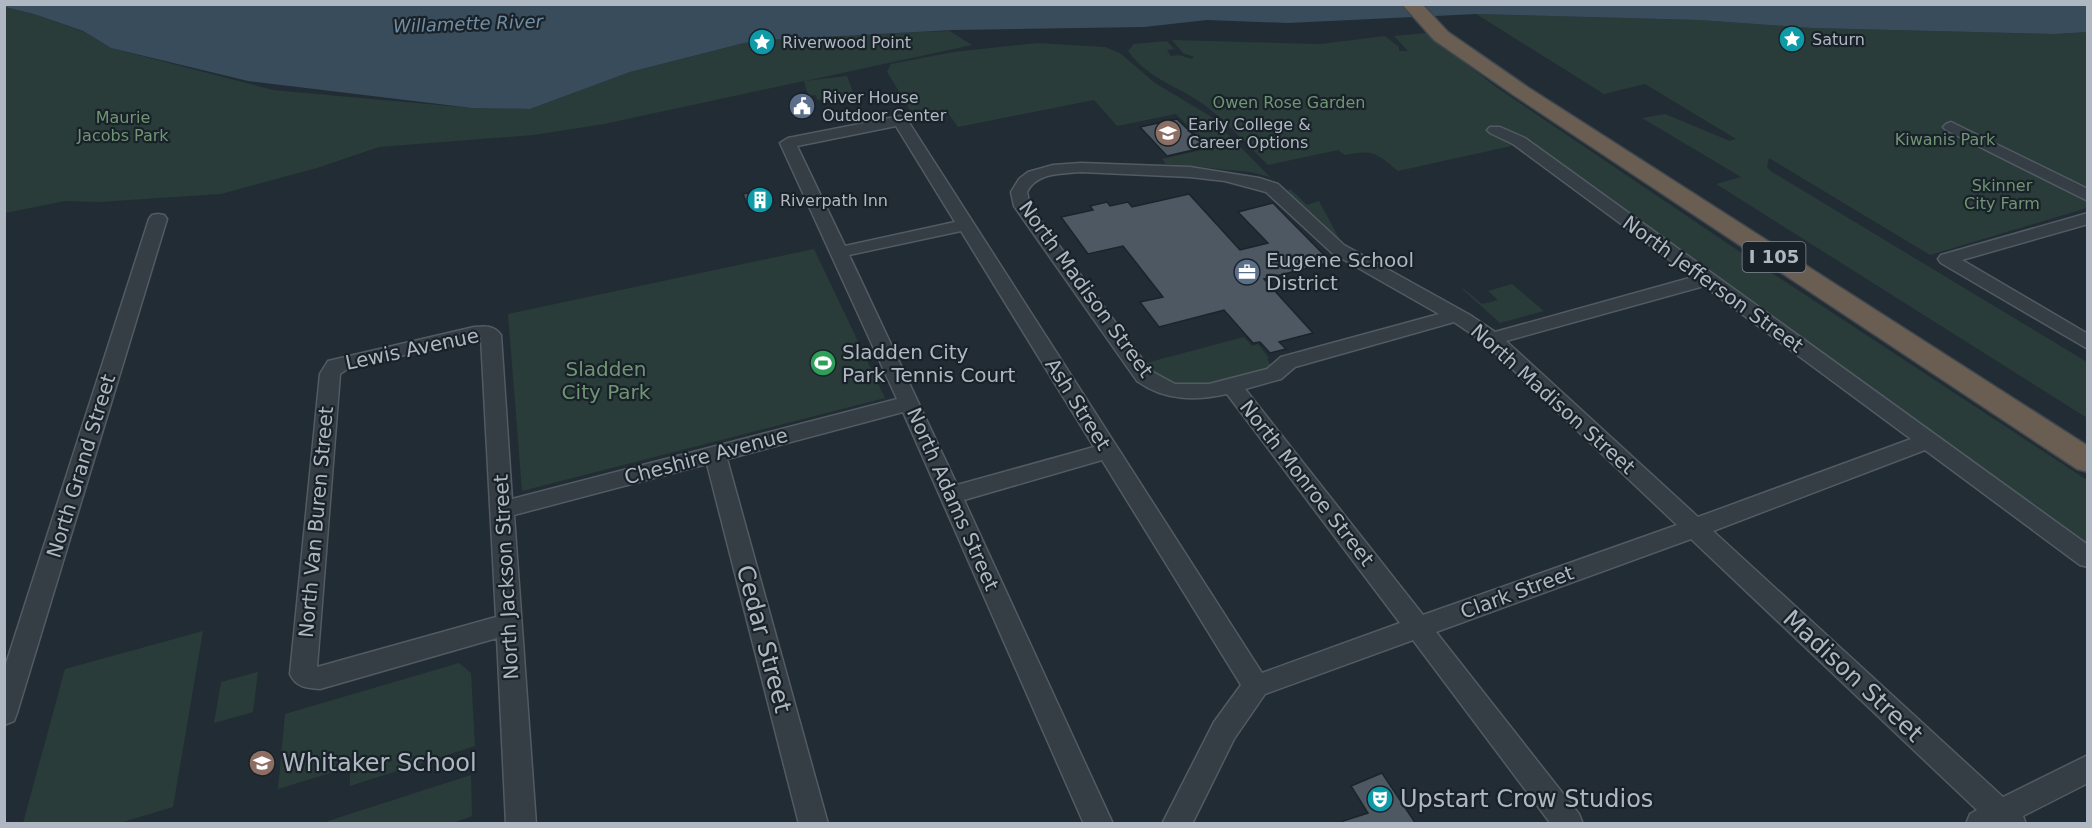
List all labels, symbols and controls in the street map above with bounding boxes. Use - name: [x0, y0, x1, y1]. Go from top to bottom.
- water label: Willamette River: [393, 10, 545, 37]
- place icon: Saturn: [1777, 24, 1807, 54]
- place icon: Riverwood Point: [747, 27, 777, 57]
- place label: Saturn: [1812, 30, 1865, 49]
- place label: Riverwood Point: [782, 33, 911, 52]
- place label: River House Outdoor Center: [822, 88, 947, 125]
- public building icon: River House Outdoor Center: [787, 91, 817, 121]
- park label: Owen Rose Garden: [1213, 93, 1365, 112]
- park label: Maurie Jacobs Park: [76, 108, 169, 145]
- place label: Early College & Career Options: [1188, 115, 1311, 152]
- school or university icon: Early College & Career Options: [1153, 118, 1183, 148]
- park label: Kiwanis Park: [1895, 130, 1996, 149]
- park label: Skinner City Farm: [1964, 176, 2040, 213]
- building icon: Riverpath Inn: [745, 185, 775, 215]
- place label: Riverpath Inn: [780, 191, 888, 210]
- street label: North Madison Street: [1014, 196, 1158, 382]
- street label: North Jefferson Street: [1618, 210, 1808, 358]
- road number: I 105: [1742, 242, 1806, 272]
- place label: Eugene School District: [1266, 248, 1414, 295]
- office icon: Eugene School District: [1232, 257, 1262, 287]
- street label: North Madison Street: [1466, 319, 1640, 479]
- street label: Lewis Avenue: [343, 323, 481, 375]
- place label: Sladden City Park Tennis Court: [842, 340, 1015, 387]
- sports icon: Sladden City Park Tennis Court: [808, 348, 838, 378]
- street label: Ash Street: [1040, 354, 1116, 455]
- park label: Sladden City Park: [562, 357, 651, 404]
- street label: North Grand Street: [42, 371, 120, 561]
- street label: North Monroe Street: [1235, 395, 1379, 571]
- street label: North Adams Street: [902, 404, 1004, 594]
- street label: North Van Buren Street: [294, 405, 338, 639]
- street label: Cheshire Avenue: [622, 423, 790, 489]
- street label: North Jackson Street: [489, 474, 523, 680]
- street label: Clark Street: [1457, 560, 1577, 624]
- street label: Cedar Street: [731, 562, 797, 716]
- street label: Madison Street: [1778, 604, 1928, 748]
- school or university icon: Whitaker School: [247, 748, 277, 778]
- place label: Whitaker School: [282, 749, 477, 777]
- theatre icon: Upstart Crow Studios: [1365, 784, 1395, 814]
- place label: Upstart Crow Studios: [1400, 785, 1653, 813]

